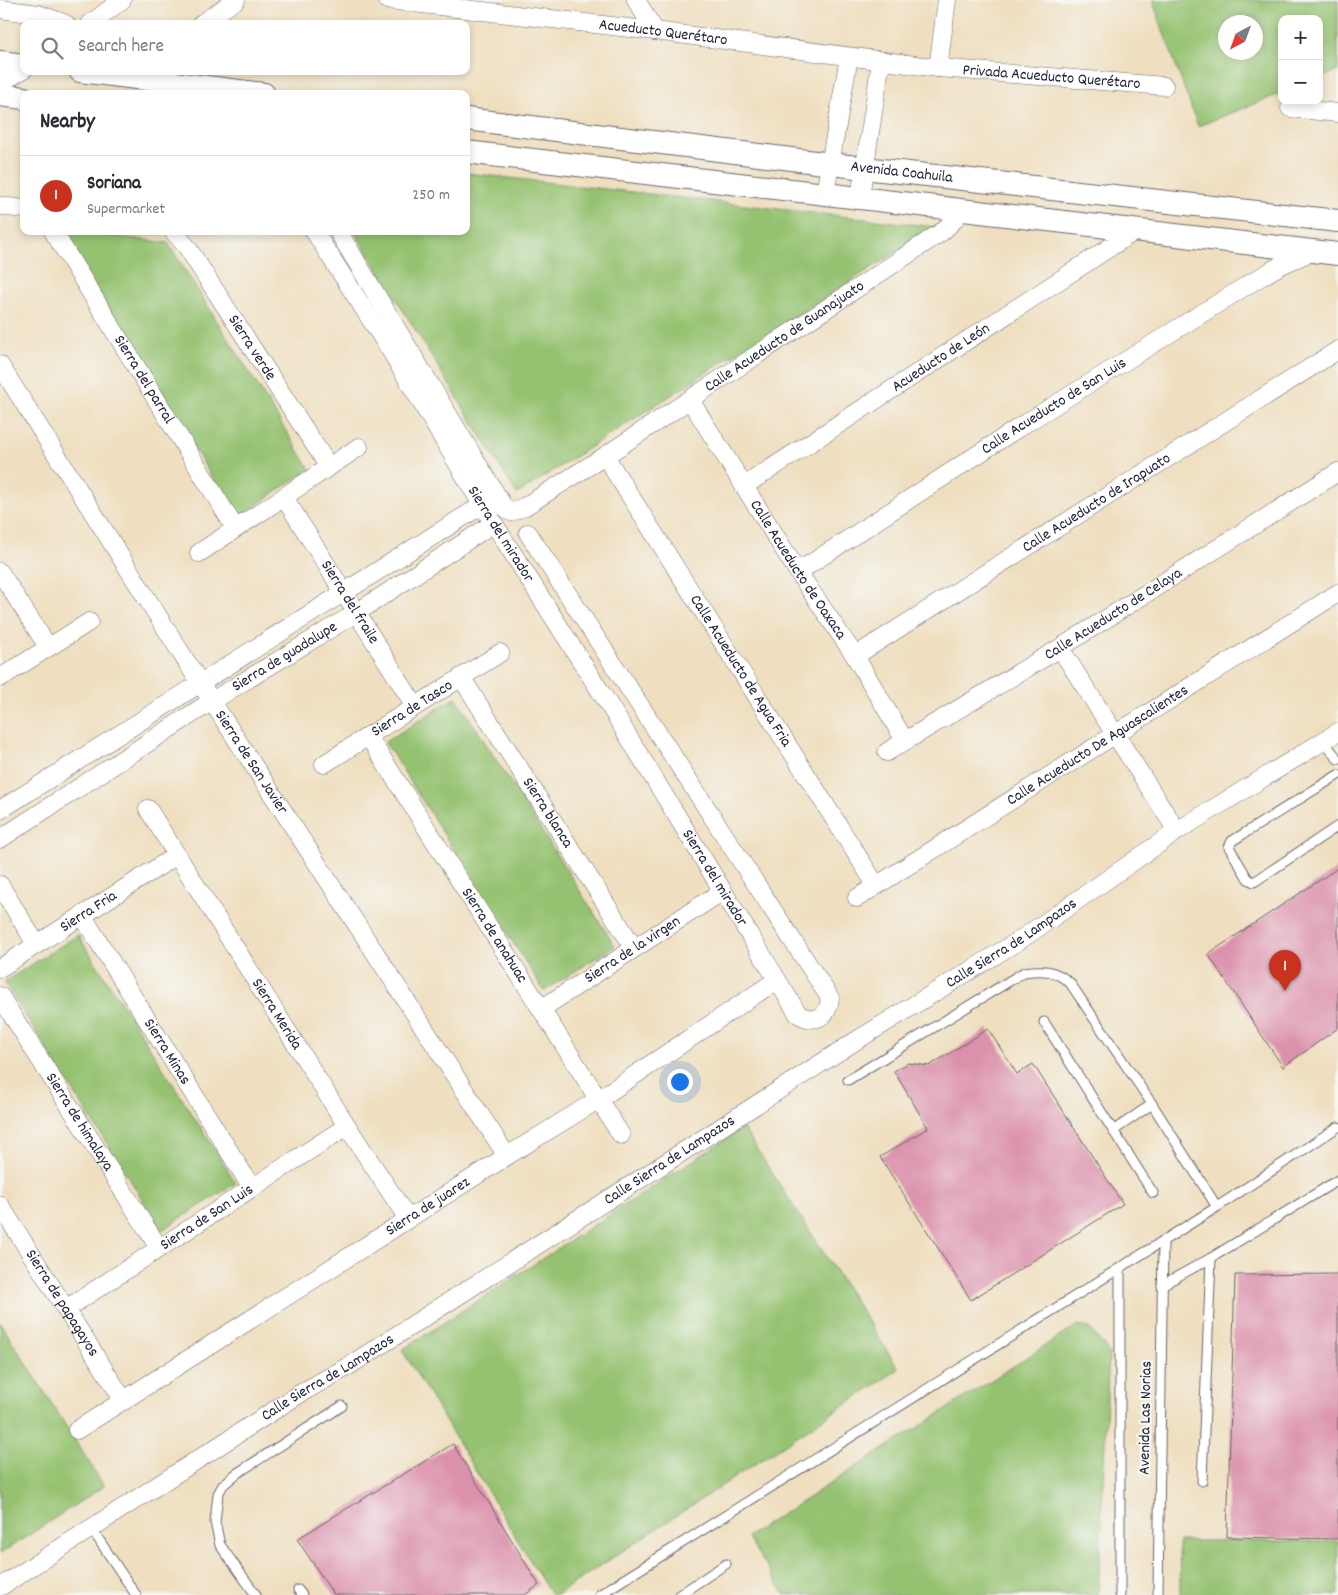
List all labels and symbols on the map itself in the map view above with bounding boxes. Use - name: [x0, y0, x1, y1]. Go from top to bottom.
- street label: Acueducto Querétaro: [598, 13, 729, 52]
- north arrow: [1218, 15, 1263, 60]
- street label: Privada Acueducto Querétaro: [962, 58, 1141, 96]
- street label: Avenida Coahuila: [849, 155, 954, 189]
- street label: Calle Acueducto de Guanajuato: [700, 275, 869, 398]
- street label: Sierra verde: [222, 310, 282, 385]
- street label: Acueducto de León: [887, 317, 994, 398]
- street label: Sierra del parral: [108, 331, 180, 428]
- street label: Calle Acueducto de San Luis: [977, 352, 1131, 460]
- street label: Calle Acueducto de Irapuato: [1018, 447, 1175, 559]
- street label: Sierra del mirador: [462, 481, 540, 587]
- street label: Calle Acueducto de Oaxaca: [744, 495, 852, 644]
- street label: Sierra del fraile: [315, 556, 385, 648]
- street label: Calle Acueducto de Celaya: [1040, 562, 1187, 666]
- street label: Calle Acueducto de Agua Fria: [684, 590, 798, 752]
- street label: Sierra de guadalupe: [227, 616, 342, 698]
- street label: Sierra de Tasco: [367, 674, 457, 743]
- street label: Calle Acueducto De Aguascalientes: [1002, 679, 1193, 812]
- street label: Sierra de San Javier: [209, 706, 294, 819]
- street label: Sierra blanca: [516, 773, 579, 853]
- street label: Sierra del mirador: [676, 825, 753, 931]
- street label: Sierra de anahuac: [455, 883, 533, 987]
- street label: Sierra Fria: [55, 884, 122, 938]
- street label: Calle Sierra de Lampazos: [941, 892, 1082, 994]
- street label: Sierra de la virgen: [580, 910, 685, 989]
- pin: 1: [1269, 950, 1301, 991]
- street label: Sierra Merida: [246, 974, 308, 1055]
- street label: Sierra Minas: [138, 1014, 197, 1089]
- street label: Sierra de himalaya: [40, 1068, 119, 1176]
- your location: [667, 1069, 693, 1095]
- street label: Calle Sierra de Lampazos: [599, 1109, 740, 1211]
- street label: Sierra de juarez: [381, 1171, 475, 1242]
- street label: Sierra de San Luis: [156, 1178, 258, 1256]
- street label: Sierra de papagayos: [19, 1245, 105, 1361]
- street label: Calle Sierra de Lampazos: [257, 1328, 399, 1427]
- street label: Avenida Las Norias: [1134, 1361, 1158, 1475]

